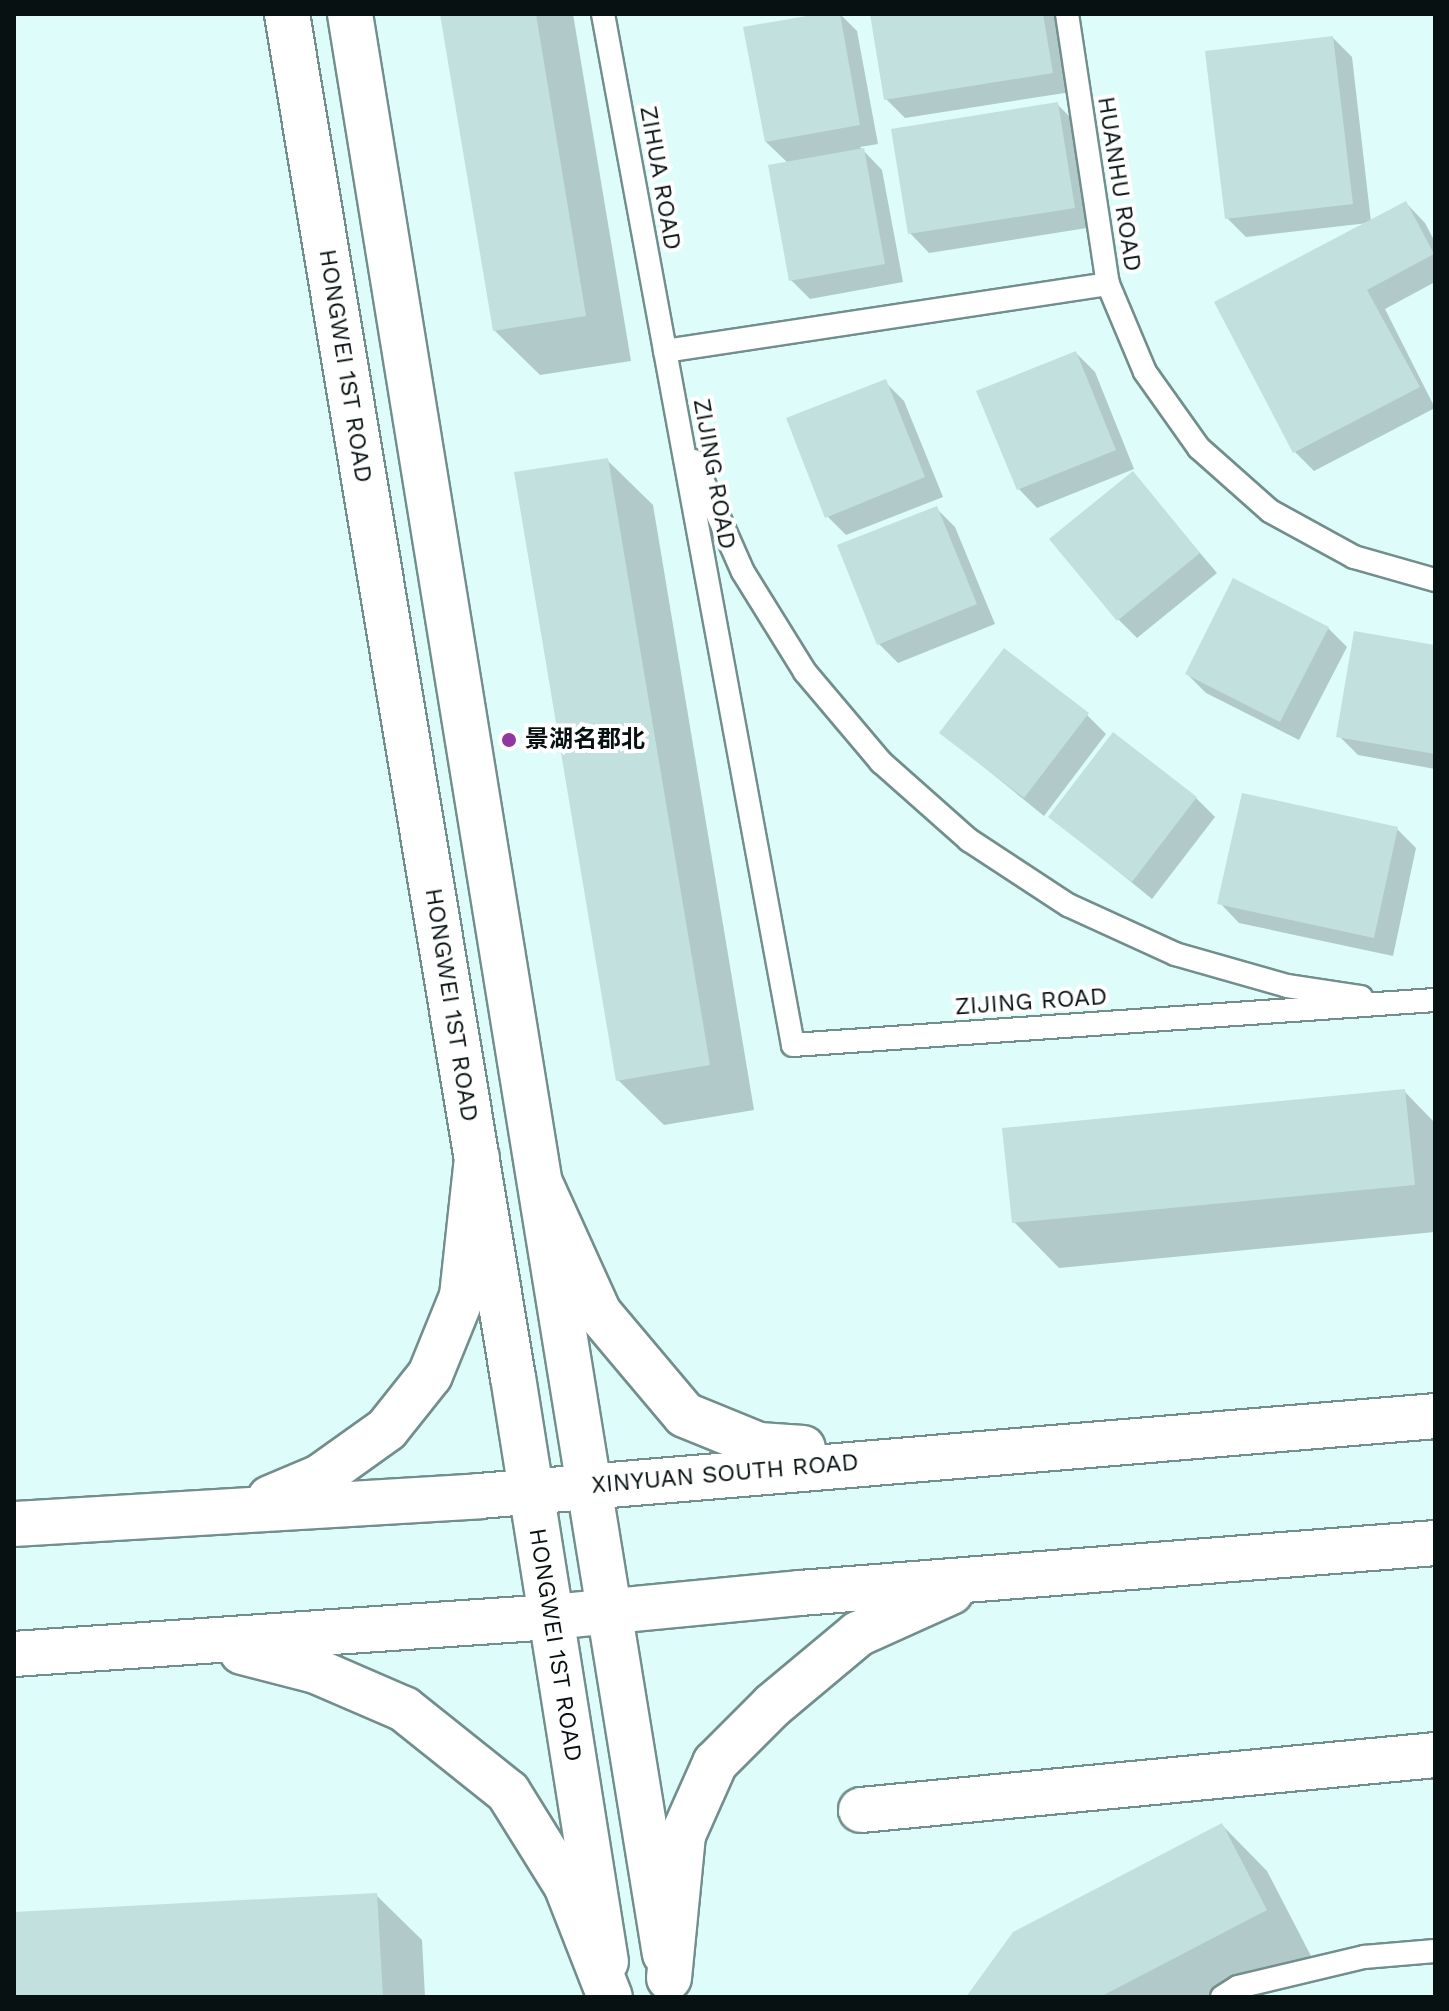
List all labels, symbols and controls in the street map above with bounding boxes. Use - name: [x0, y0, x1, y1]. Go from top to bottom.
- street label: HUANHU ROAD: [1091, 94, 1147, 274]
- street label: ZIHUA ROAD: [633, 103, 687, 253]
- street label: HONGWEI 1ST ROAD: [312, 247, 378, 485]
- street label: ZIJING ROAD: [687, 396, 741, 552]
- place label: 景湖名郡北: [525, 726, 645, 754]
- marker: 景湖名郡北: [500, 731, 518, 749]
- street label: HONGWEI 1ST ROAD: [418, 886, 484, 1124]
- street label: ZIJING ROAD: [954, 982, 1108, 1022]
- street label: XINYUAN SOUTH ROAD: [590, 1448, 860, 1500]
- street label: HONGWEI 1ST ROAD: [522, 1526, 588, 1764]

